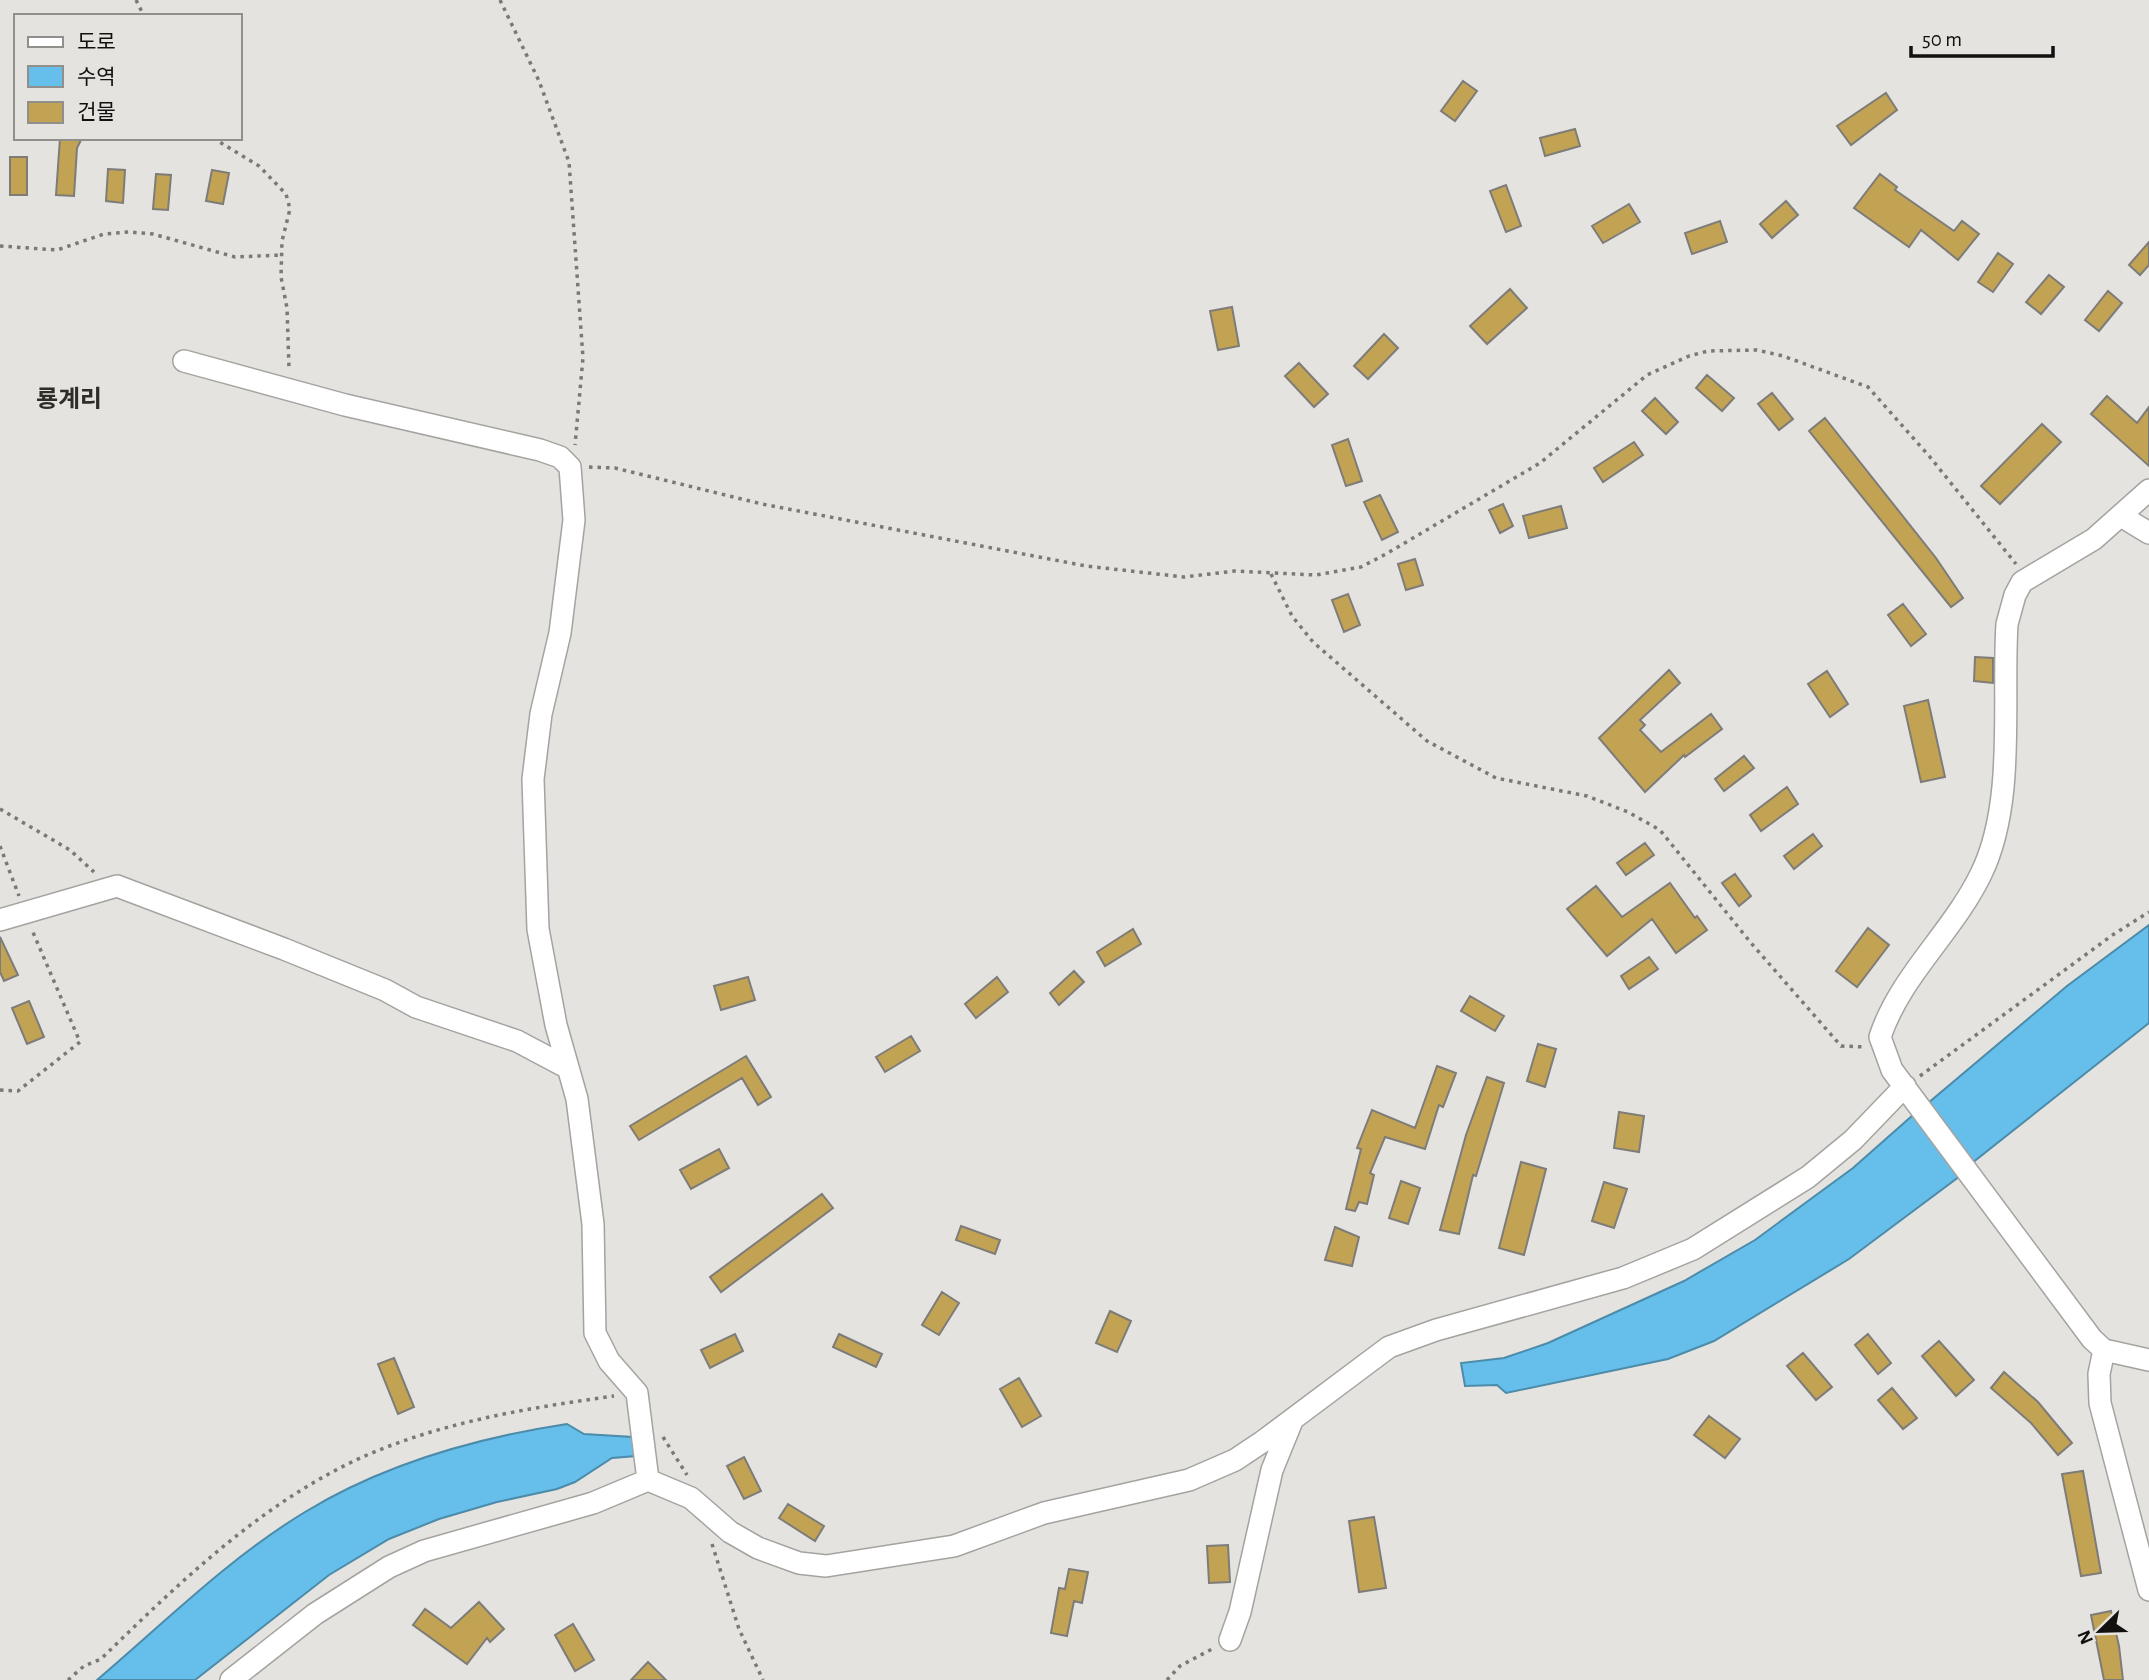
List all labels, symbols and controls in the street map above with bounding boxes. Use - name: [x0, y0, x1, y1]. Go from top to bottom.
- legend: [14, 14, 242, 140]
- scale bar: [1911, 14, 2053, 58]
- text: 50 m: [1922, 29, 1962, 50]
- text: 도로: [77, 32, 116, 53]
- text: 수역: [77, 66, 116, 88]
- text: 건물: [77, 101, 116, 123]
- district label: 룡계리: [36, 386, 102, 412]
- north arrow: [2065, 1596, 2135, 1666]
- text: N: [2074, 1627, 2097, 1647]

